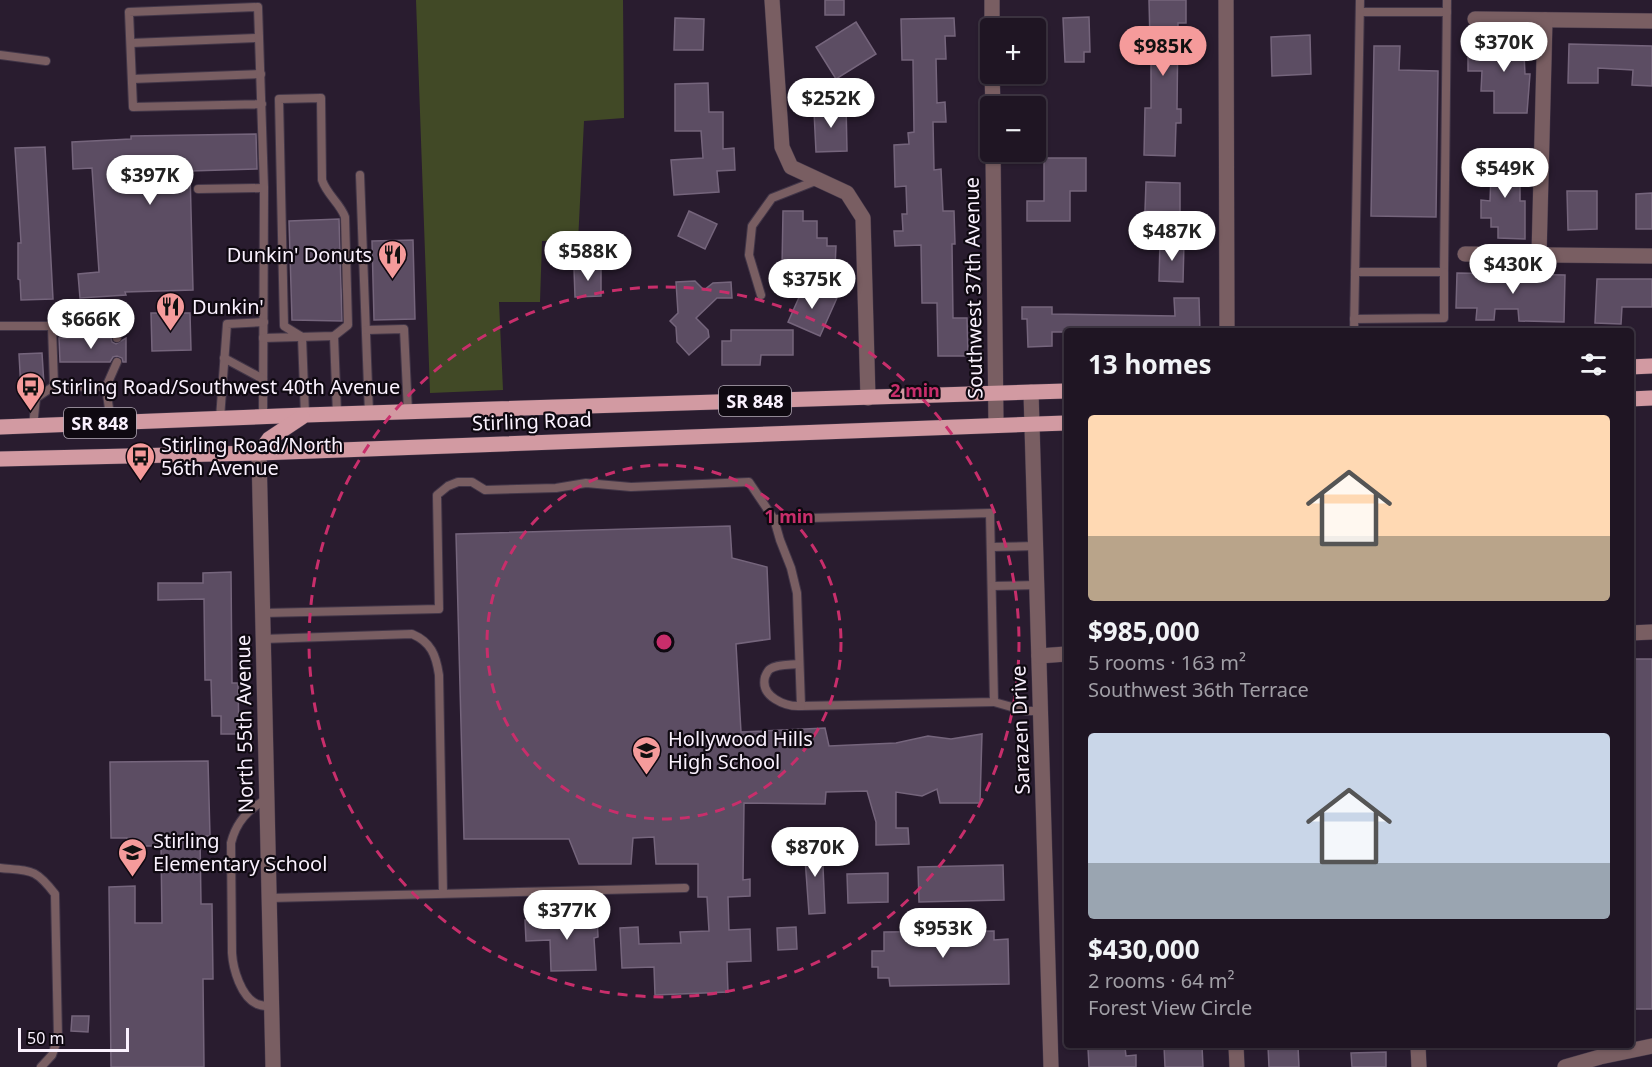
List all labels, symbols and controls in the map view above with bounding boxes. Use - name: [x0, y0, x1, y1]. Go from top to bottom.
- map controls: [980, 18, 1046, 162]
- button: +: [980, 18, 1046, 84]
- pin: $370K: [1462, 22, 1546, 73]
- pin: $985K: [1121, 26, 1205, 77]
- text: $370K: [1474, 28, 1534, 55]
- text: $985K: [1133, 32, 1193, 59]
- pin: $252K: [789, 78, 873, 129]
- text: $252K: [801, 84, 861, 111]
- button: −: [980, 96, 1046, 162]
- pin: $549K: [1463, 148, 1547, 199]
- text: $549K: [1475, 154, 1535, 181]
- pin: $397K: [108, 155, 192, 206]
- text: $397K: [120, 161, 180, 188]
- street label: Southwest 37th Avenue: [958, 177, 988, 399]
- pin: $487K: [1130, 211, 1214, 262]
- text: $487K: [1142, 217, 1202, 244]
- pin: $588K: [546, 231, 630, 282]
- text: $588K: [558, 237, 618, 264]
- restaurant icon: Dunkin' Donuts: [377, 238, 409, 280]
- place label: Dunkin' Donuts: [227, 241, 372, 268]
- pin: $430K: [1471, 244, 1555, 295]
- text: $430K: [1483, 250, 1543, 277]
- pin: $375K: [770, 259, 854, 310]
- text: $375K: [782, 265, 842, 292]
- restaurant icon: Dunkin': [155, 290, 187, 332]
- place label: Dunkin': [192, 293, 264, 320]
- pin: $666K: [49, 299, 133, 350]
- text: $666K: [61, 305, 121, 332]
- text: 13 homes: [1088, 346, 1212, 382]
- icon: filters: [1577, 348, 1610, 381]
- bus stop icon: Stirling Road/Southwest 40th Avenue: [14, 370, 46, 412]
- place label: Stirling Road/Southwest 40th Avenue: [51, 373, 400, 400]
- text: 2 min: [890, 378, 940, 402]
- road number: SR 848: [719, 386, 791, 416]
- street label: Stirling Road: [472, 405, 592, 437]
- road number: SR 848: [64, 408, 136, 438]
- place label: Stirling Road/North 56th Avenue: [161, 431, 343, 481]
- bus stop icon: Stirling Road/North 56th Avenue: [124, 440, 156, 482]
- icon: home: [1295, 454, 1403, 562]
- text: 1 min: [764, 504, 814, 528]
- text: $985,000: [1088, 613, 1200, 649]
- centre of rings: [654, 632, 674, 652]
- street label: North 55th Avenue: [229, 635, 259, 813]
- text: 5 rooms · 163 m²: [1088, 649, 1246, 676]
- street label: Sarazen Drive: [1004, 665, 1036, 795]
- text: Southwest 36th Terrace: [1088, 676, 1309, 703]
- place label: Hollywood Hills High School: [668, 725, 813, 775]
- school or university icon: Hollywood Hills High School: [631, 734, 663, 776]
- icon: home: [1295, 772, 1403, 880]
- place label: Stirling Elementary School: [153, 827, 327, 877]
- pin: $870K: [773, 827, 857, 878]
- text: $870K: [785, 833, 845, 860]
- school or university icon: Stirling Elementary School: [116, 836, 148, 878]
- pin: $377K: [525, 890, 609, 941]
- text: $377K: [537, 896, 597, 923]
- pin: $953K: [901, 908, 985, 959]
- text: $953K: [913, 914, 973, 941]
- text: $430,000: [1088, 931, 1200, 967]
- text: 2 rooms · 64 m²: [1088, 967, 1235, 994]
- text: Forest View Circle: [1088, 994, 1252, 1021]
- scale bar: [18, 1025, 129, 1052]
- text: 50 m: [27, 1027, 64, 1049]

